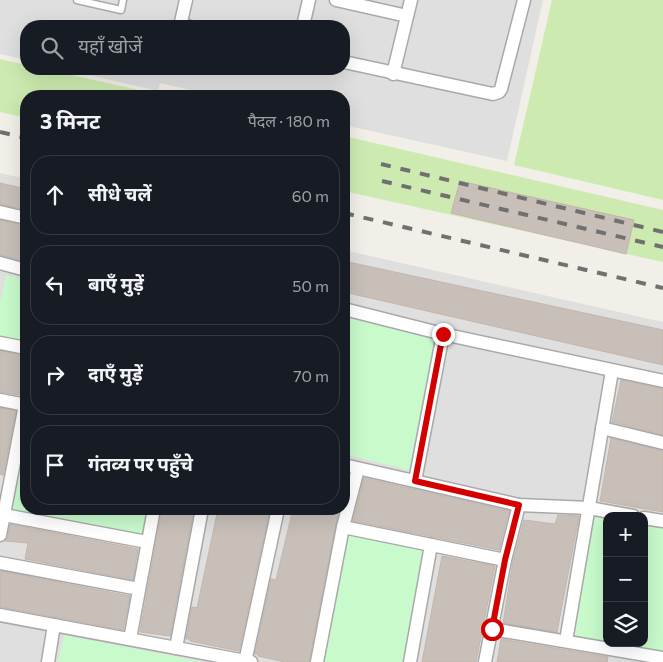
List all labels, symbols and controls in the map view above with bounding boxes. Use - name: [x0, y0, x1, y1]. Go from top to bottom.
- search box: [20, 20, 350, 75]
- icon: search: [38, 34, 66, 62]
- text: यहाँ खोजें: [78, 34, 142, 57]
- text: 3 मिनट: [40, 108, 100, 133]
- text: पैदल · 180 m: [248, 111, 330, 130]
- icon: ahead: [41, 181, 69, 209]
- text: सीधे चलें: [88, 182, 152, 205]
- text: 60 m: [292, 186, 329, 205]
- icon: left: [41, 271, 69, 299]
- text: बाएँ मुड़ें: [88, 272, 144, 295]
- text: 50 m: [292, 276, 329, 295]
- route end: [432, 323, 455, 346]
- icon: right: [41, 361, 69, 389]
- text: दाएँ मुड़ें: [88, 362, 143, 385]
- text: 70 m: [293, 366, 329, 385]
- icon: arrive: [41, 451, 69, 479]
- text: गंतव्य पर पहुँचे: [88, 452, 193, 475]
- map controls: [603, 512, 648, 647]
- button: +: [603, 512, 648, 557]
- button: −: [603, 557, 648, 602]
- button: layers: [603, 602, 648, 647]
- route start: [481, 618, 504, 641]

